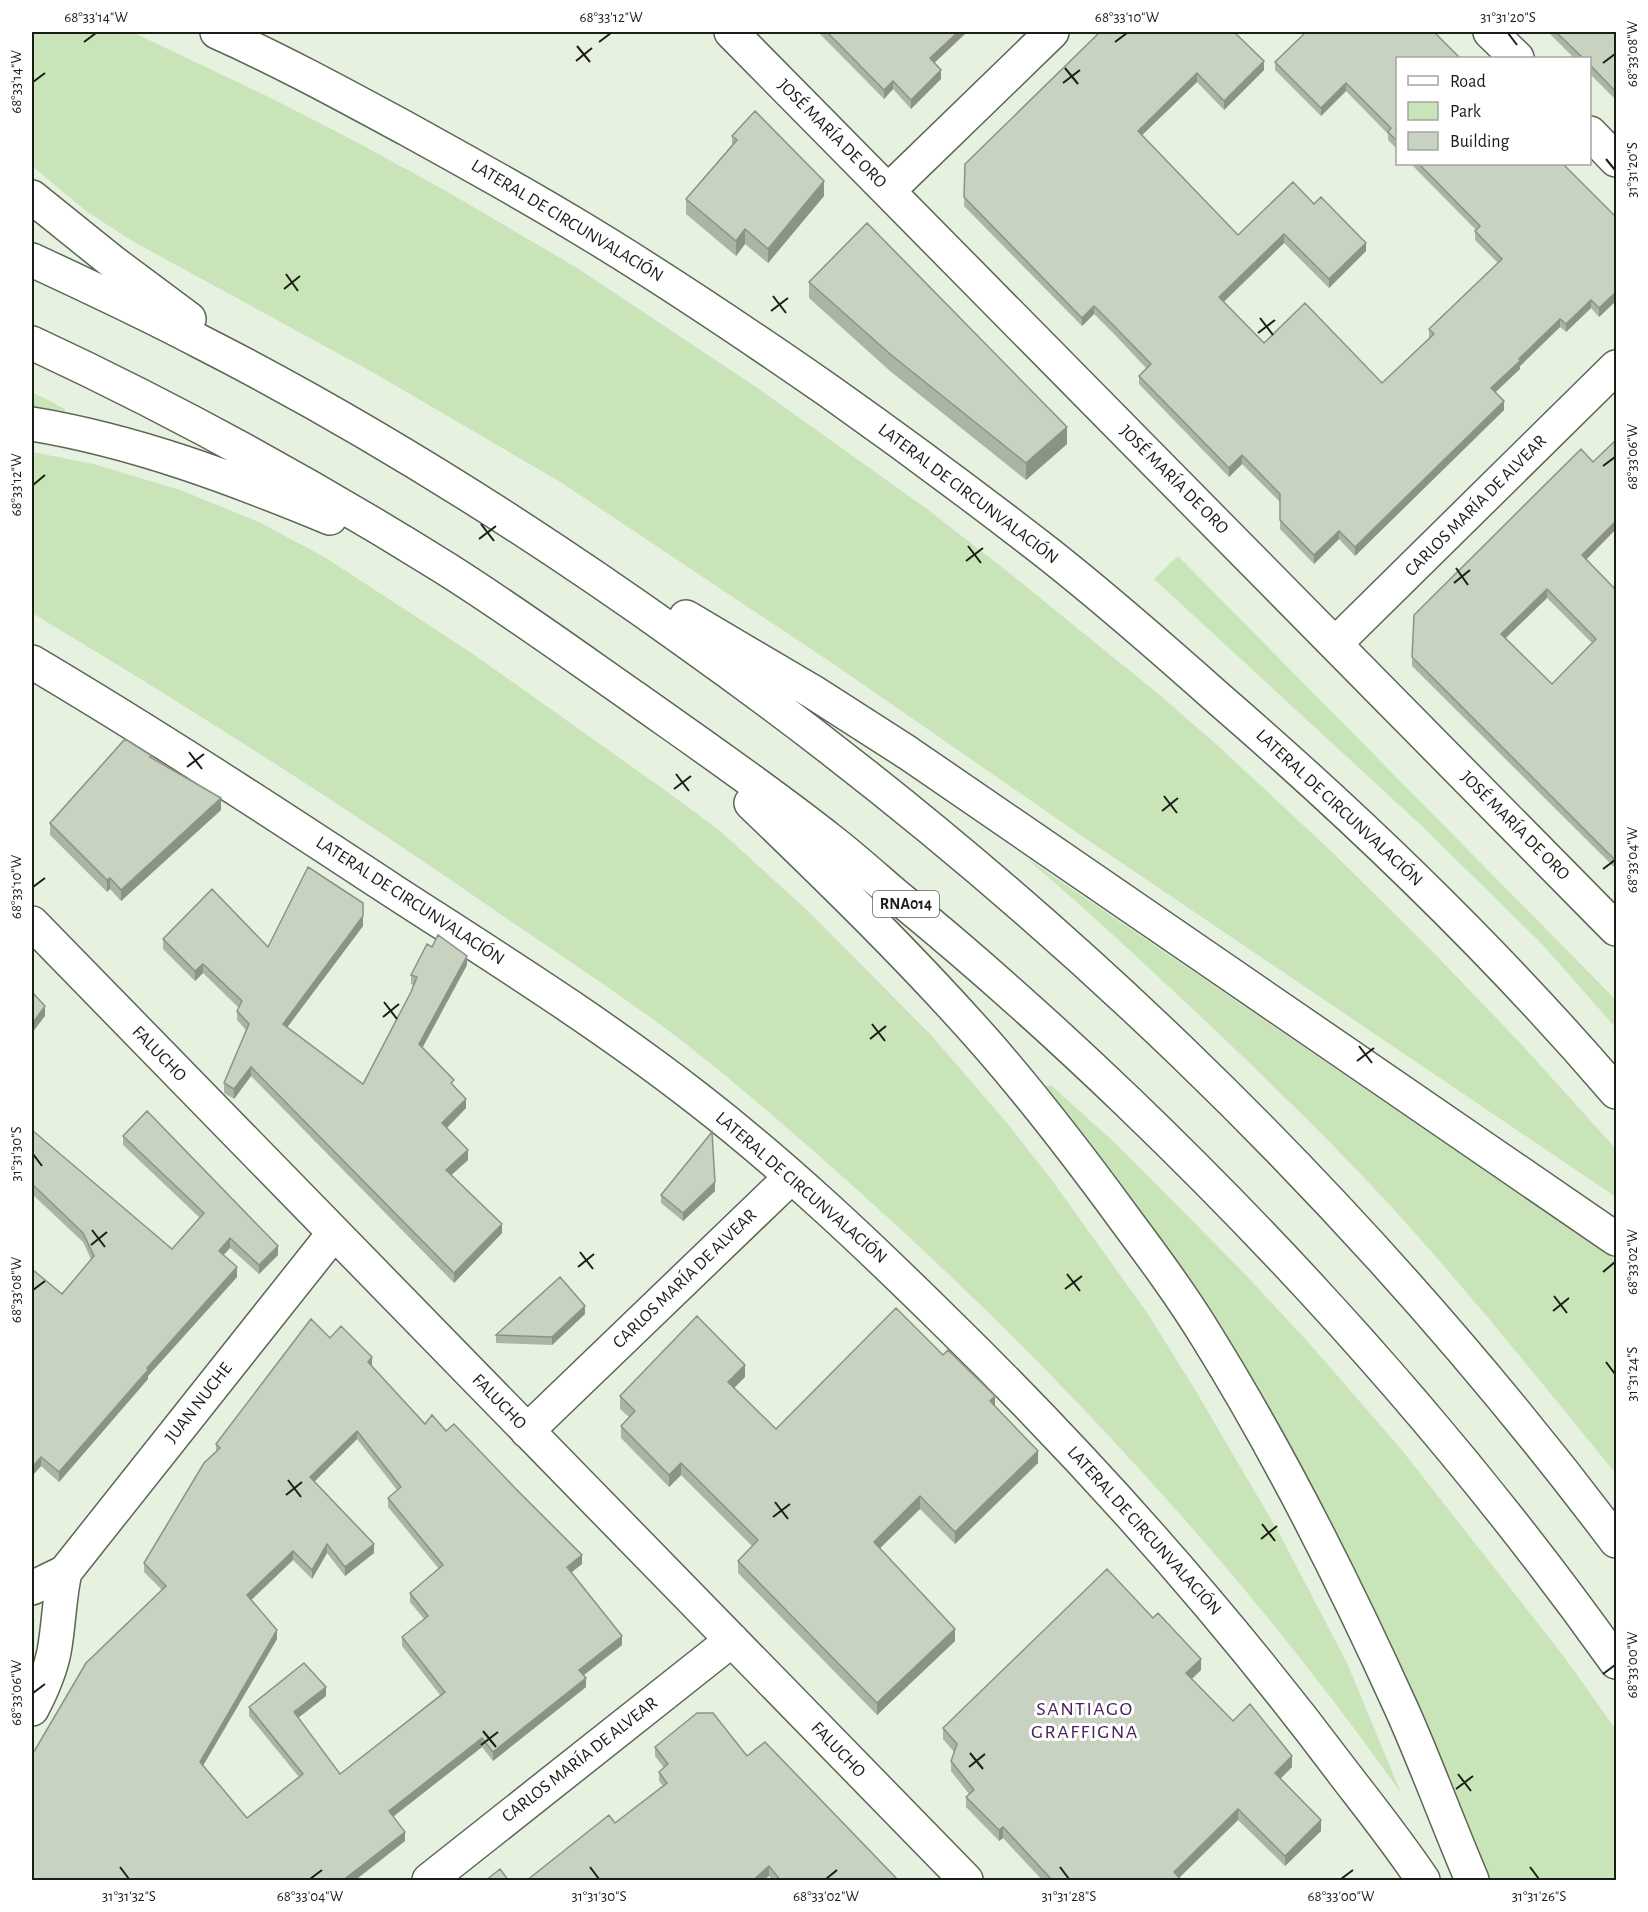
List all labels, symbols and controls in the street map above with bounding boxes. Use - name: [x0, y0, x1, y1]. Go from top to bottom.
- text: 68°33'14"W: [64, 10, 128, 25]
- text: 68°33'12"W: [579, 10, 643, 25]
- text: 68°33'10"W: [1095, 10, 1160, 25]
- text: 31°31'20"S: [1480, 10, 1536, 25]
- text: 68°33'08"W: [1625, 20, 1640, 87]
- text: 68°33'14"W: [9, 50, 24, 114]
- legend: [1396, 57, 1591, 165]
- text: Road: [1450, 73, 1486, 91]
- street label: JOSÉ MARÍA DE ORO: [774, 74, 892, 192]
- text: Park: [1450, 103, 1482, 121]
- text: Building: [1450, 133, 1510, 151]
- text: 31°31'20"S: [1625, 142, 1640, 198]
- street label: LATERAL DE CIRCUNVALACIÓN: [468, 154, 668, 286]
- street label: LATERAL DE CIRCUNVALACIÓN: [875, 418, 1063, 568]
- street label: JOSÉ MARÍA DE ORO: [1116, 420, 1234, 538]
- text: 68°33'06"W: [1625, 423, 1640, 490]
- street label: CARLOS MARÍA DE ALVEAR: [1400, 430, 1550, 580]
- text: 68°33'12"W: [9, 453, 24, 517]
- street label: LATERAL DE CIRCUNVALACIÓN: [1252, 724, 1428, 890]
- street label: JOSÉ MARÍA DE ORO: [1457, 766, 1575, 884]
- text: 68°33'04"W: [1625, 826, 1640, 893]
- street label: LATERAL DE CIRCUNVALACIÓN: [313, 831, 509, 969]
- text: 68°33'10"W: [9, 854, 24, 919]
- road number: RNA014: [873, 891, 939, 917]
- street label: FALUCHO: [128, 1023, 190, 1085]
- street label: LATERAL DE CIRCUNVALACIÓN: [712, 1107, 892, 1267]
- text: 31°31'30"S: [9, 1127, 24, 1181]
- street label: CARLOS MARÍA DE ALVEAR: [608, 1204, 760, 1352]
- text: 68°33'02"W: [1625, 1228, 1640, 1295]
- text: 68°33'08"W: [9, 1256, 24, 1323]
- text: 31°31'24"S: [1625, 1347, 1640, 1401]
- street label: JUAN NUCHE: [162, 1359, 236, 1446]
- street label: FALUCHO: [468, 1371, 530, 1433]
- street label: LATERAL DE CIRCUNVALACIÓN: [1064, 1441, 1227, 1619]
- text: 68°33'00"W: [1625, 1631, 1640, 1699]
- text: 68°33'06"W: [9, 1659, 24, 1726]
- street label: CARLOS MARÍA DE ALVEAR: [497, 1692, 661, 1826]
- district label: SANTIAGO GRAFFIGNA: [1031, 1699, 1139, 1742]
- street label: FALUCHO: [807, 1719, 869, 1781]
- text: 31°31'32"S: [102, 1889, 156, 1904]
- text: 68°33'04"W: [277, 1889, 344, 1904]
- text: 31°31'30"S: [572, 1889, 626, 1904]
- text: 68°33'02"W: [793, 1889, 860, 1904]
- text: 31°31'28"S: [1042, 1889, 1096, 1904]
- text: 68°33'00"W: [1307, 1889, 1375, 1904]
- text: 31°31'26"S: [1512, 1889, 1566, 1904]

